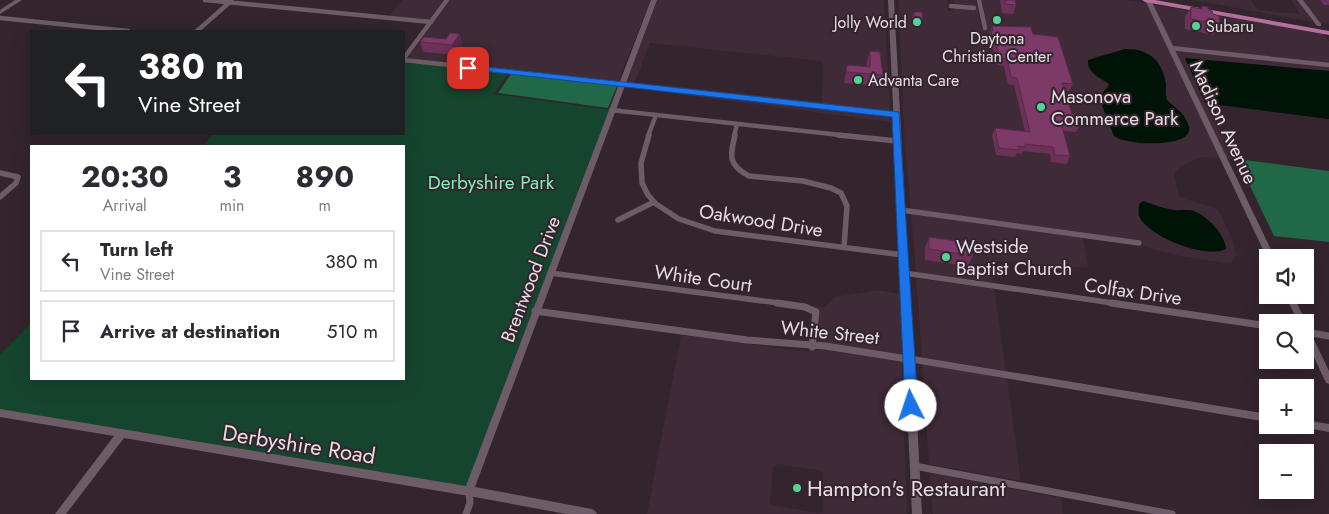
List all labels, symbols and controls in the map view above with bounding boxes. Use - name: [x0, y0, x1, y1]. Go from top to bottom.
- place label: Jolly World: [832, 11, 907, 34]
- marker: Daytona Christian Center: [991, 14, 1003, 26]
- place label: Subaru: [1206, 15, 1254, 38]
- marker: Jolly World: [911, 16, 923, 28]
- marker: Subaru: [1190, 20, 1202, 32]
- place label: Daytona Christian Center: [942, 27, 1052, 68]
- text: 380 m: [138, 42, 244, 92]
- pin: [447, 47, 489, 89]
- icon: left: [55, 50, 120, 115]
- icon: arrive: [454, 54, 482, 82]
- street label: Madison Avenue: [1183, 56, 1264, 188]
- place label: Advanta Care: [868, 69, 959, 92]
- marker: Advanta Care: [852, 74, 864, 86]
- place label: Masonova Commerce Park: [1051, 83, 1179, 132]
- text: Vine Street: [138, 88, 240, 120]
- marker: Masonova Commerce Park: [1035, 101, 1047, 113]
- text: 20:30: [81, 155, 169, 198]
- text: 3: [223, 155, 241, 198]
- text: 890: [295, 155, 354, 198]
- park label: Derbyshire Park: [428, 169, 555, 196]
- text: Arrival: [103, 194, 147, 217]
- text: min: [219, 194, 245, 217]
- text: m: [319, 194, 331, 217]
- street label: Oakwood Drive: [697, 197, 825, 244]
- street label: Brentwood Drive: [494, 212, 567, 346]
- place label: Westside Baptist Church: [956, 233, 1072, 282]
- text: Turn left: [100, 236, 173, 263]
- icon: left: [57, 247, 85, 275]
- text: 380 m: [325, 248, 378, 275]
- map controls: [1259, 249, 1314, 499]
- button: sound: [1259, 249, 1314, 304]
- marker: Westside Baptist Church: [940, 251, 952, 263]
- street label: White Court: [652, 258, 754, 299]
- text: Vine Street: [100, 263, 174, 286]
- street label: Colfax Drive: [1082, 271, 1184, 312]
- street label: White Street: [779, 314, 881, 351]
- button: search: [1259, 314, 1314, 369]
- icon: arrive: [57, 317, 85, 345]
- text: Arrive at destination: [100, 318, 280, 345]
- text: 510 m: [327, 318, 378, 345]
- position arrow: [884, 379, 936, 431]
- button: +: [1259, 379, 1314, 434]
- street label: Derbyshire Road: [220, 416, 378, 472]
- button: −: [1259, 444, 1314, 499]
- place label: Hampton's Restaurant: [807, 472, 1006, 504]
- marker: Hampton's Restaurant: [791, 482, 803, 494]

